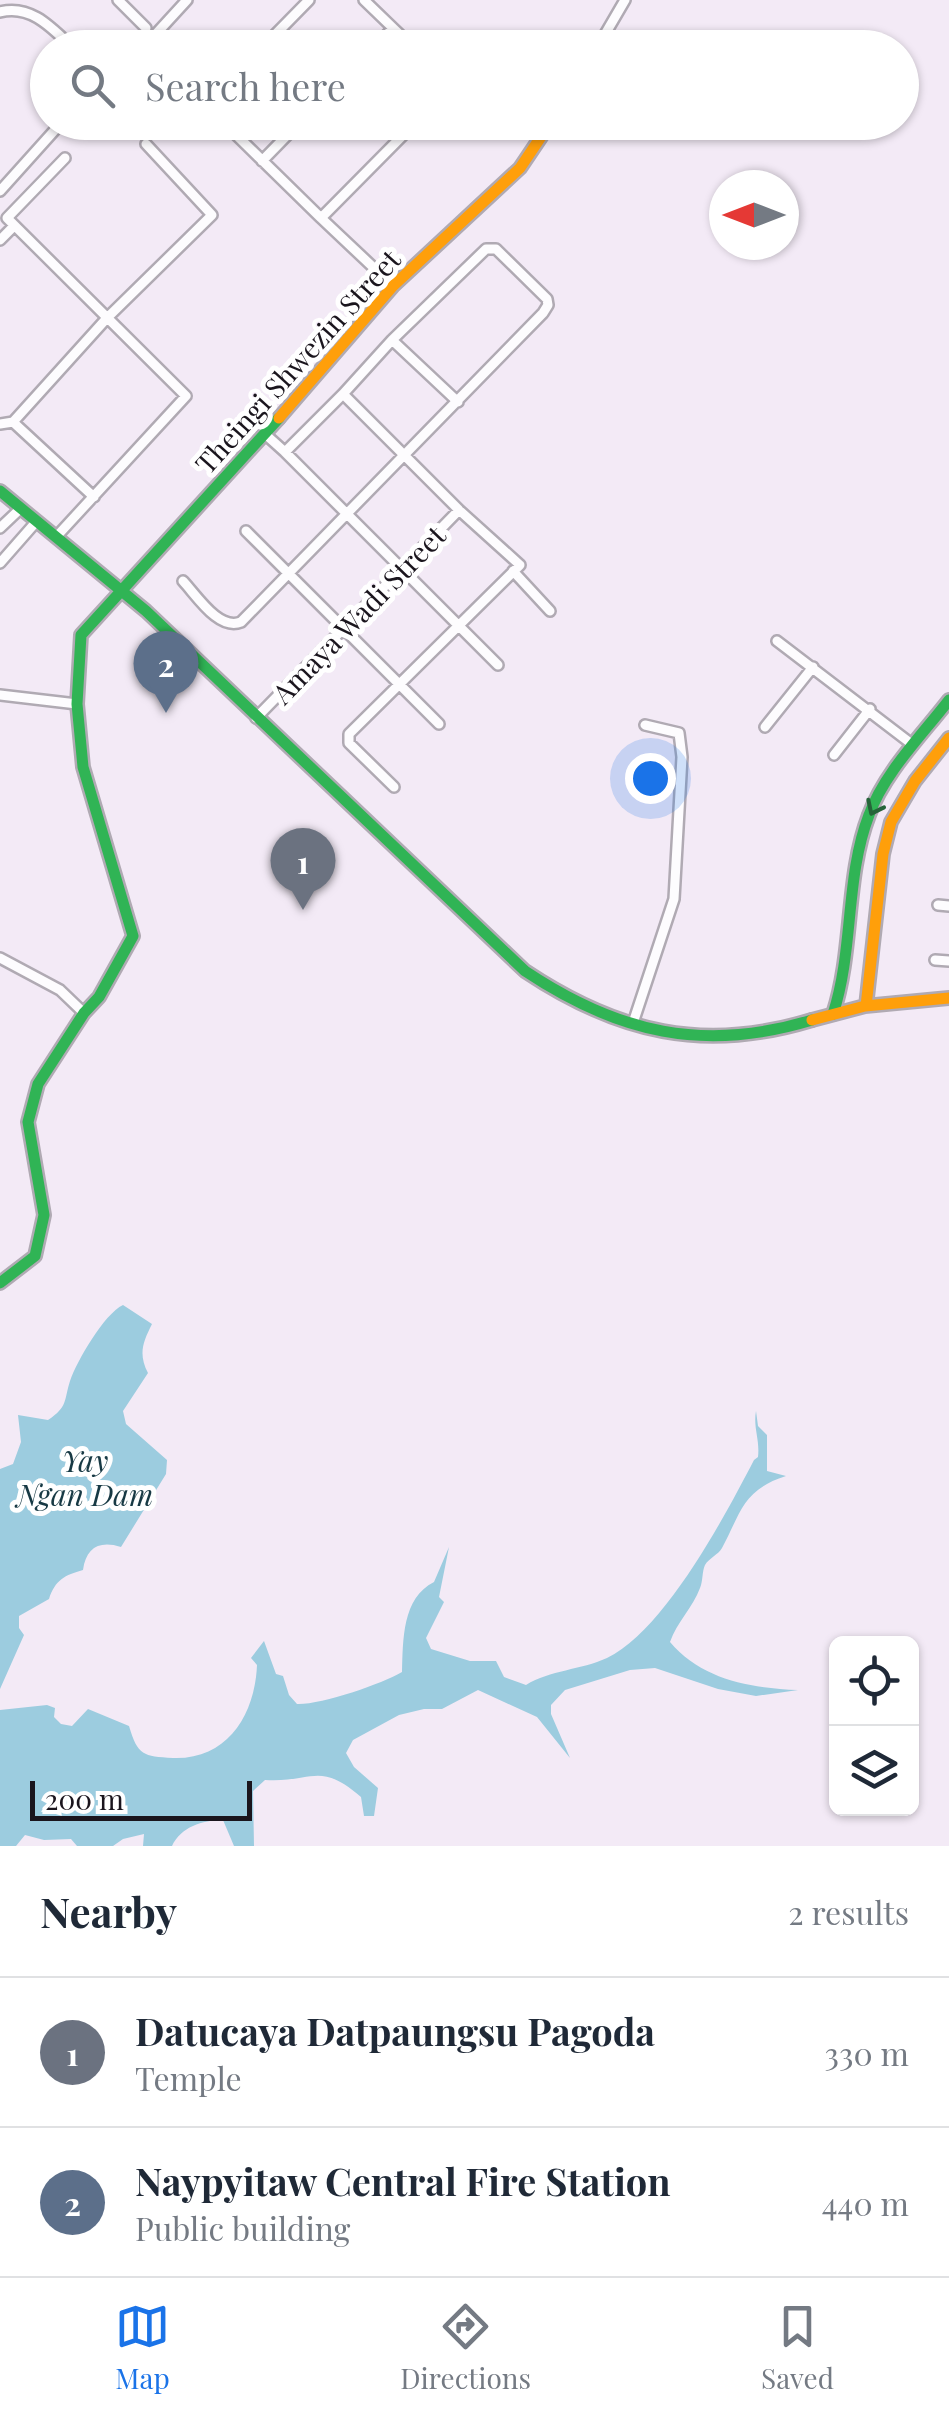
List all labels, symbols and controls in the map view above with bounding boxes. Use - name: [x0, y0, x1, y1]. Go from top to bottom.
- search box: [30, 30, 919, 140]
- icon: search: [65, 58, 120, 113]
- text: Search here: [145, 60, 346, 111]
- north arrow: [709, 170, 799, 260]
- street label: Theingi Shwezin Street: [186, 240, 408, 481]
- street label: Amaya Wadi Street: [263, 516, 453, 712]
- pin: 2: [134, 630, 198, 713]
- your location: [625, 753, 676, 804]
- one-way arrow: [866, 798, 886, 816]
- pin: 1: [270, 828, 336, 910]
- water label: Yay Ngan Dam: [14, 1440, 153, 1514]
- map controls: [829, 1636, 919, 1816]
- button: locate: [829, 1636, 919, 1726]
- button: layers: [829, 1726, 919, 1816]
- scale bar: [30, 1776, 252, 1820]
- text: 200 m: [45, 1780, 124, 1817]
- text: Nearby: [40, 1883, 177, 1939]
- text: 2 results: [788, 1890, 909, 1933]
- text: Datucaya Datpaungsu Pagoda: [135, 2005, 655, 2056]
- text: 1: [66, 2031, 79, 2074]
- text: 330 m: [825, 2031, 909, 2074]
- text: Temple: [135, 2056, 242, 2099]
- text: Naypyitaw Central Fire Station: [135, 2155, 671, 2206]
- text: 2: [64, 2181, 81, 2224]
- text: 440 m: [822, 2181, 909, 2224]
- text: Public building: [135, 2206, 351, 2249]
- tab: Map: [115, 2299, 170, 2396]
- tab: Directions: [400, 2299, 531, 2396]
- tab: Saved: [761, 2299, 834, 2396]

